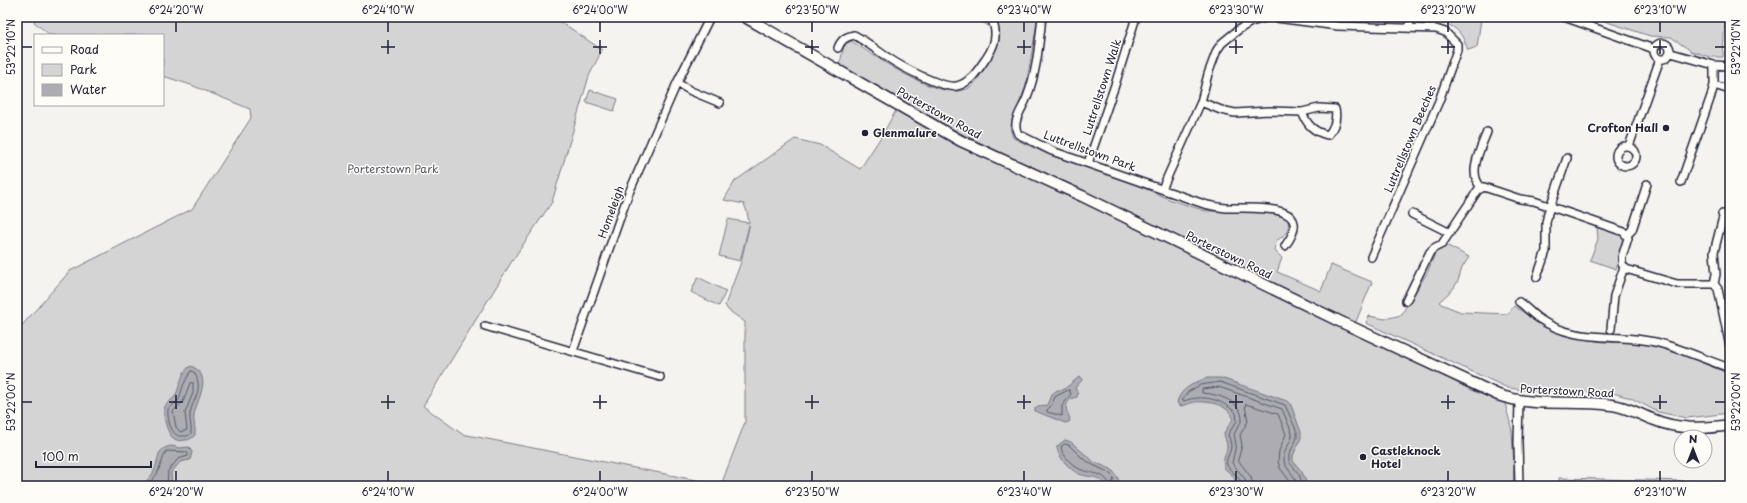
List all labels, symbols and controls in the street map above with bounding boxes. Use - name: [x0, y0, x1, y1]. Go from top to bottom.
- text: 6°24'20"W: [148, 2, 204, 17]
- text: 6°24'10"W: [362, 2, 415, 17]
- text: 6°24'00"W: [572, 2, 628, 17]
- text: 6°23'50"W: [785, 2, 840, 17]
- text: 6°23'40"W: [997, 2, 1052, 17]
- text: 6°23'30"W: [1209, 2, 1264, 17]
- text: 6°23'20"W: [1420, 2, 1476, 17]
- text: 6°23'10"W: [1634, 2, 1687, 17]
- text: 53°22'10"N: [3, 19, 18, 75]
- text: 53°22'10"N: [1728, 19, 1743, 75]
- legend: [34, 34, 164, 106]
- street label: Luttrellstown Walk: [1078, 36, 1125, 137]
- text: Road: [70, 40, 99, 58]
- text: Park: [70, 60, 97, 78]
- text: Water: [70, 80, 107, 98]
- street label: Porterstown Road: [894, 82, 985, 143]
- street label: Luttrellstown Beeches: [1379, 83, 1440, 195]
- place label: Crofton Hall: [1587, 119, 1658, 136]
- marker: Crofton Hall: [1661, 123, 1671, 133]
- place label: Glenmalure: [873, 124, 937, 141]
- street label: Luttrellstown Park: [1041, 126, 1139, 175]
- marker: Glenmalure: [860, 128, 870, 138]
- park label: Porterstown Park: [347, 160, 439, 177]
- street label: Homeleigh: [593, 183, 628, 241]
- street label: Porterstown Road: [1183, 226, 1275, 283]
- text: 53°22'00"N: [3, 372, 18, 432]
- text: 53°22'00"N: [1728, 372, 1743, 432]
- street label: Porterstown Road: [1520, 380, 1614, 401]
- north arrow: [1673, 429, 1713, 469]
- text: N: [1689, 430, 1698, 447]
- place label: Castleknock Hotel: [1371, 442, 1441, 472]
- scale bar: [36, 443, 151, 469]
- text: 100 m: [42, 447, 79, 465]
- marker: Castleknock Hotel: [1358, 452, 1368, 462]
- text: 6°24'20"W: [148, 484, 204, 499]
- text: 6°24'10"W: [362, 484, 415, 499]
- text: 6°24'00"W: [572, 484, 628, 499]
- text: 6°23'50"W: [785, 484, 840, 499]
- text: 6°23'40"W: [997, 484, 1052, 499]
- text: 6°23'30"W: [1209, 484, 1264, 499]
- text: 6°23'20"W: [1420, 484, 1476, 499]
- text: 6°23'10"W: [1634, 484, 1687, 499]

